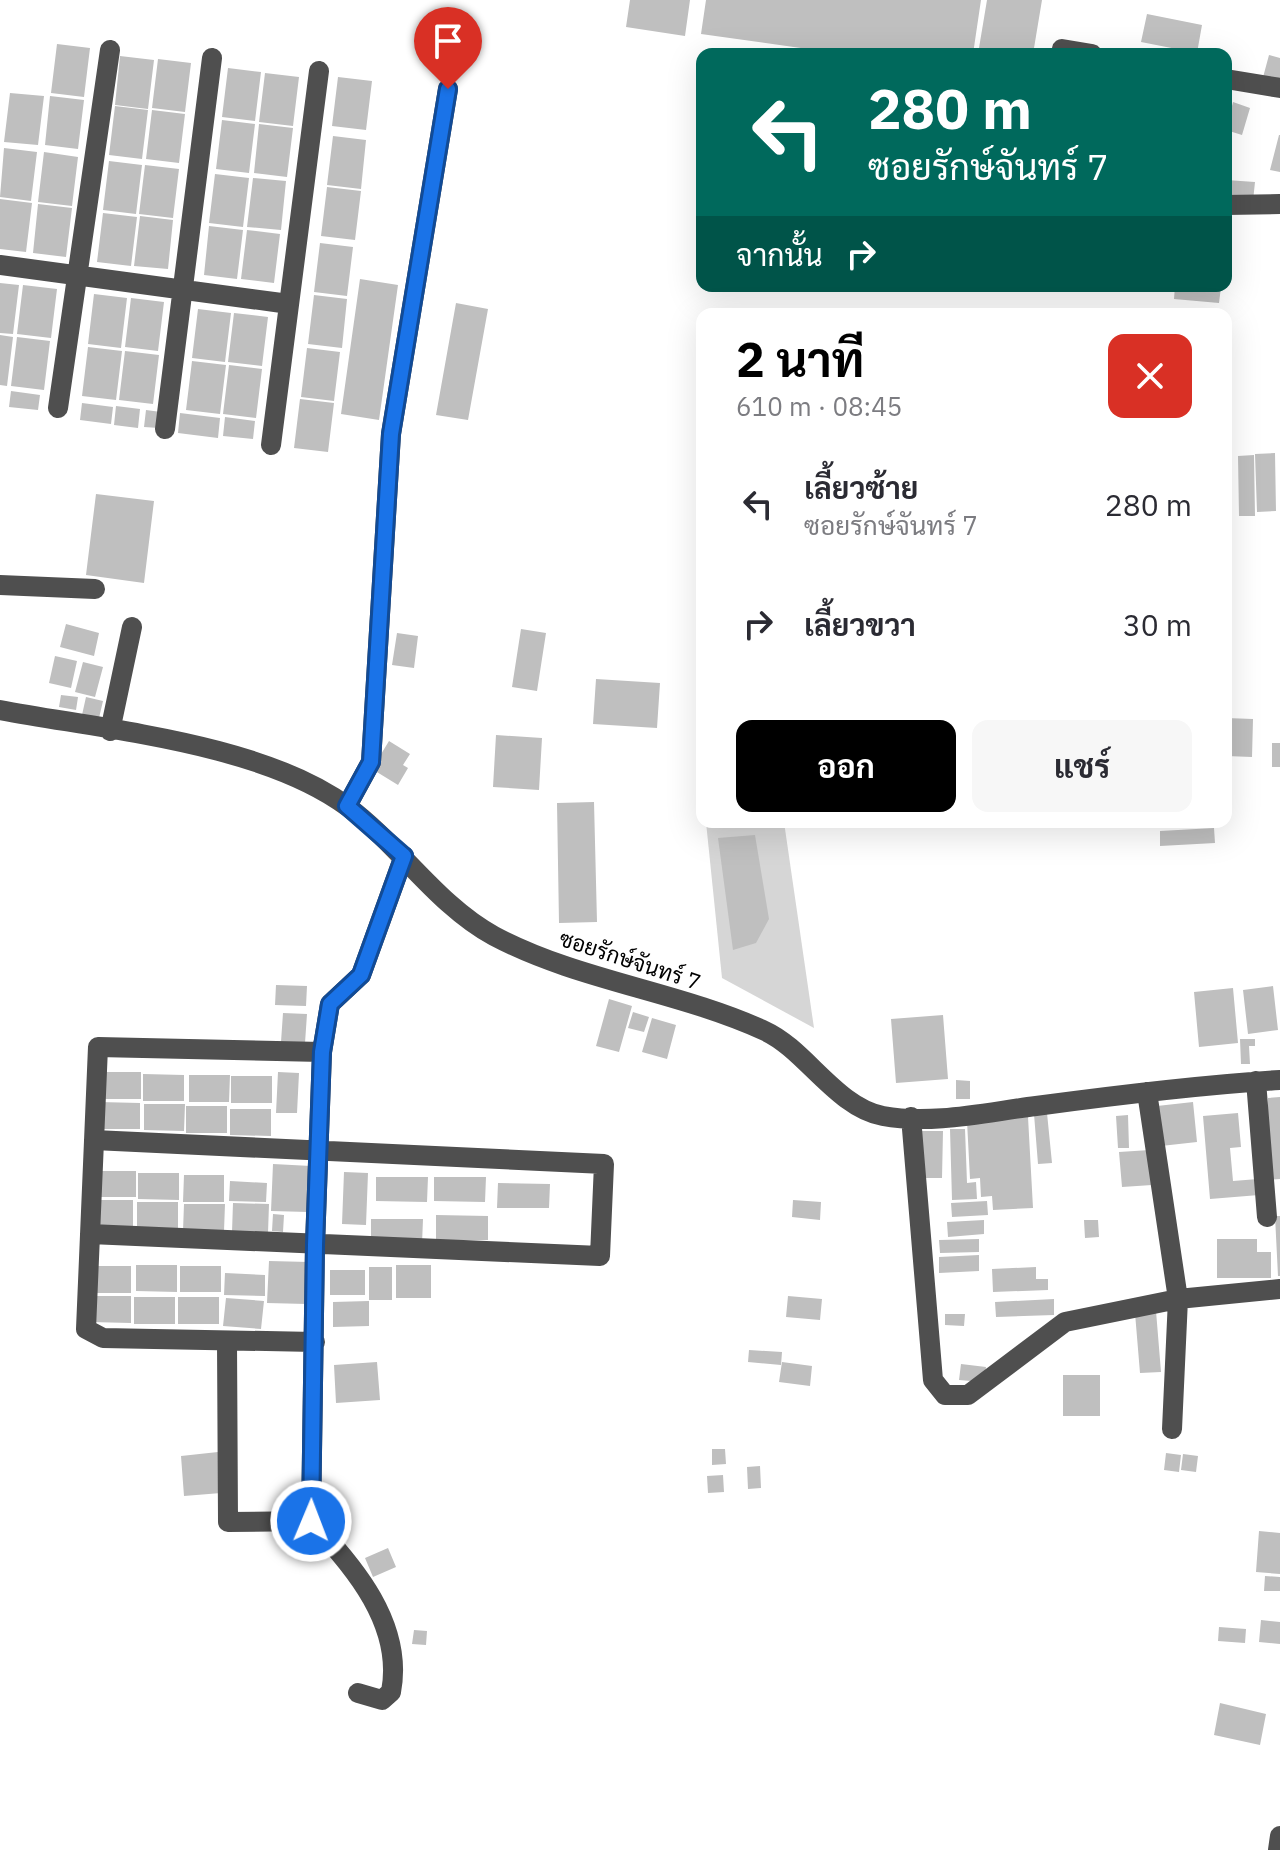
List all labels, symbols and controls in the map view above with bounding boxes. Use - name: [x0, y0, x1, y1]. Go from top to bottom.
- pin: [414, 7, 482, 89]
- icon: arrive: [426, 19, 470, 63]
- text: 280 m: [868, 72, 1032, 144]
- icon: left: [736, 80, 840, 184]
- text: ซอยรักษ์จันทร์ 7: [868, 143, 1109, 190]
- icon: right: [839, 232, 883, 276]
- text: จากนั้น: [736, 235, 823, 274]
- text: 2 นาที: [736, 328, 864, 390]
- button: close: [1108, 334, 1192, 418]
- text: 610 m · 08:45: [736, 389, 902, 423]
- text: เลี้ยวซ้าย: [804, 468, 918, 507]
- icon: left: [736, 482, 780, 526]
- text: 280 m: [1105, 485, 1192, 524]
- text: ซอยรักษ์จันทร์ 7: [804, 508, 978, 542]
- icon: right: [736, 602, 780, 646]
- text: เลี้ยวขวา: [804, 605, 916, 644]
- text: 30 m: [1123, 605, 1192, 644]
- button: ออก: [736, 720, 956, 812]
- button: แชร์: [972, 720, 1192, 812]
- street label: ซอยรักษ์จันทร์ 7: [556, 923, 705, 996]
- position arrow: [269, 1479, 353, 1563]

